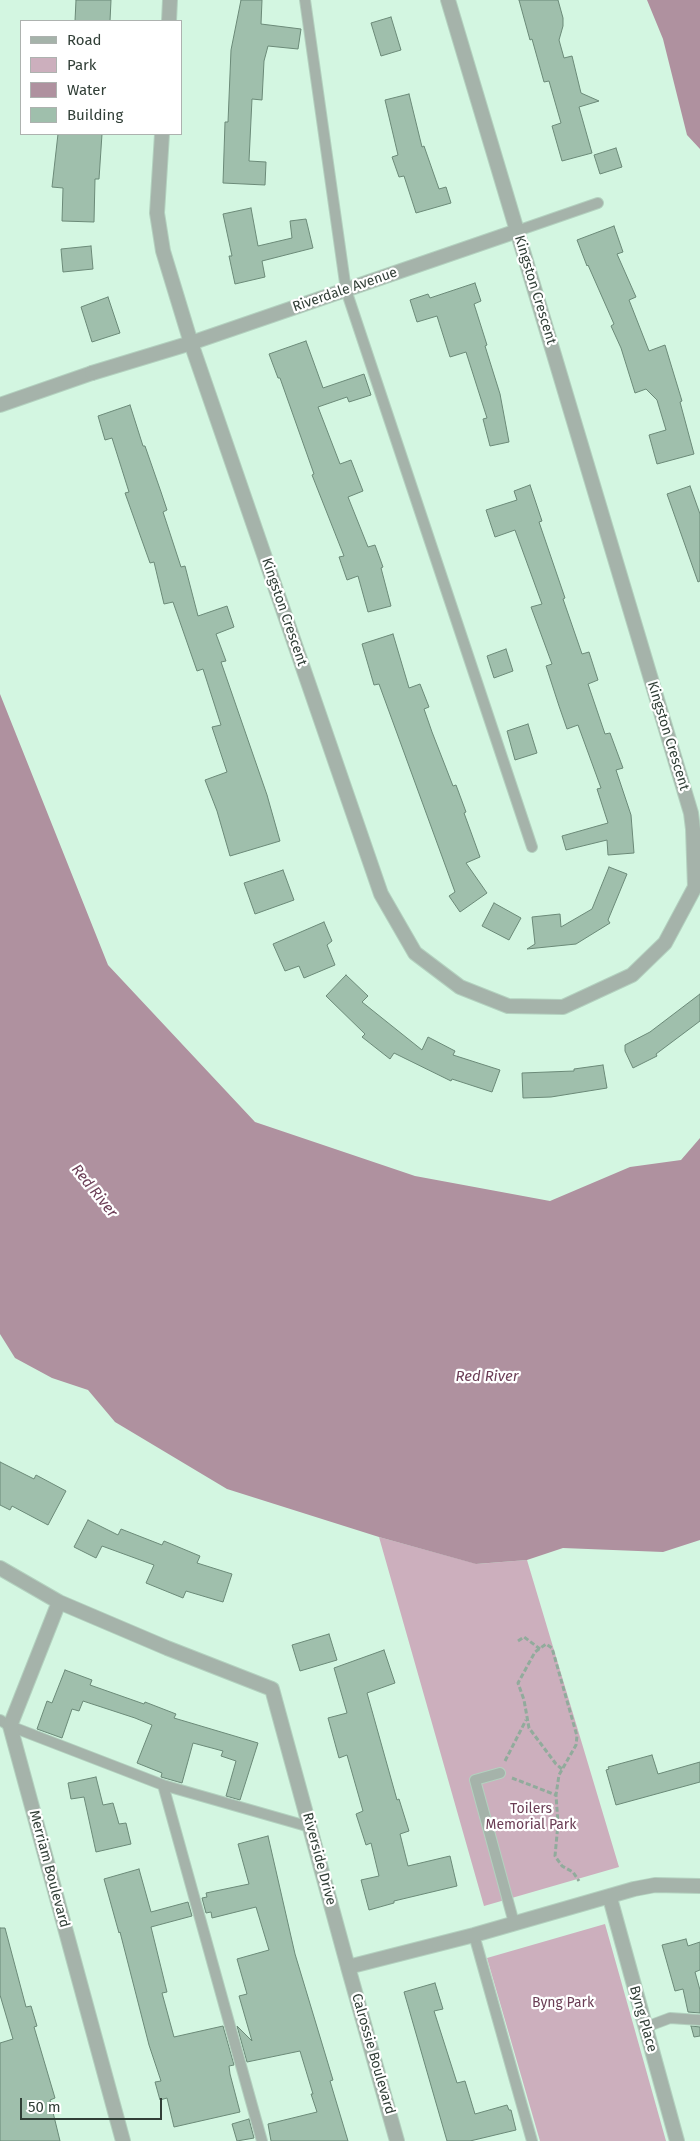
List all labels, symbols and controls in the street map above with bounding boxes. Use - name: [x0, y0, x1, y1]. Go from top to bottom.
- legend: [20, 20, 182, 135]
- text: Road: [67, 31, 102, 49]
- text: Park: [67, 56, 97, 74]
- text: Water: [67, 81, 106, 99]
- text: Building: [67, 106, 123, 124]
- street label: Kingston Crescent: [510, 233, 560, 347]
- street label: Riverdale Avenue: [290, 264, 400, 316]
- street label: Kingston Crescent: [258, 556, 310, 668]
- street label: Kingston Crescent: [643, 679, 693, 793]
- water label: Red River: [67, 1161, 121, 1221]
- water label: Red River: [456, 1368, 518, 1386]
- park label: Toilers Memorial Park: [486, 1801, 576, 1834]
- street label: Merriam Boulevard: [25, 1809, 73, 1929]
- street label: Riverside Drive: [299, 1811, 339, 1907]
- street label: Byng Place: [626, 1984, 660, 2054]
- street label: Calrossie Boulevard: [348, 1992, 398, 2116]
- park label: Byng Park: [532, 1995, 594, 2011]
- scale bar: [22, 2088, 165, 2120]
- text: 50 m: [28, 2098, 61, 2116]

